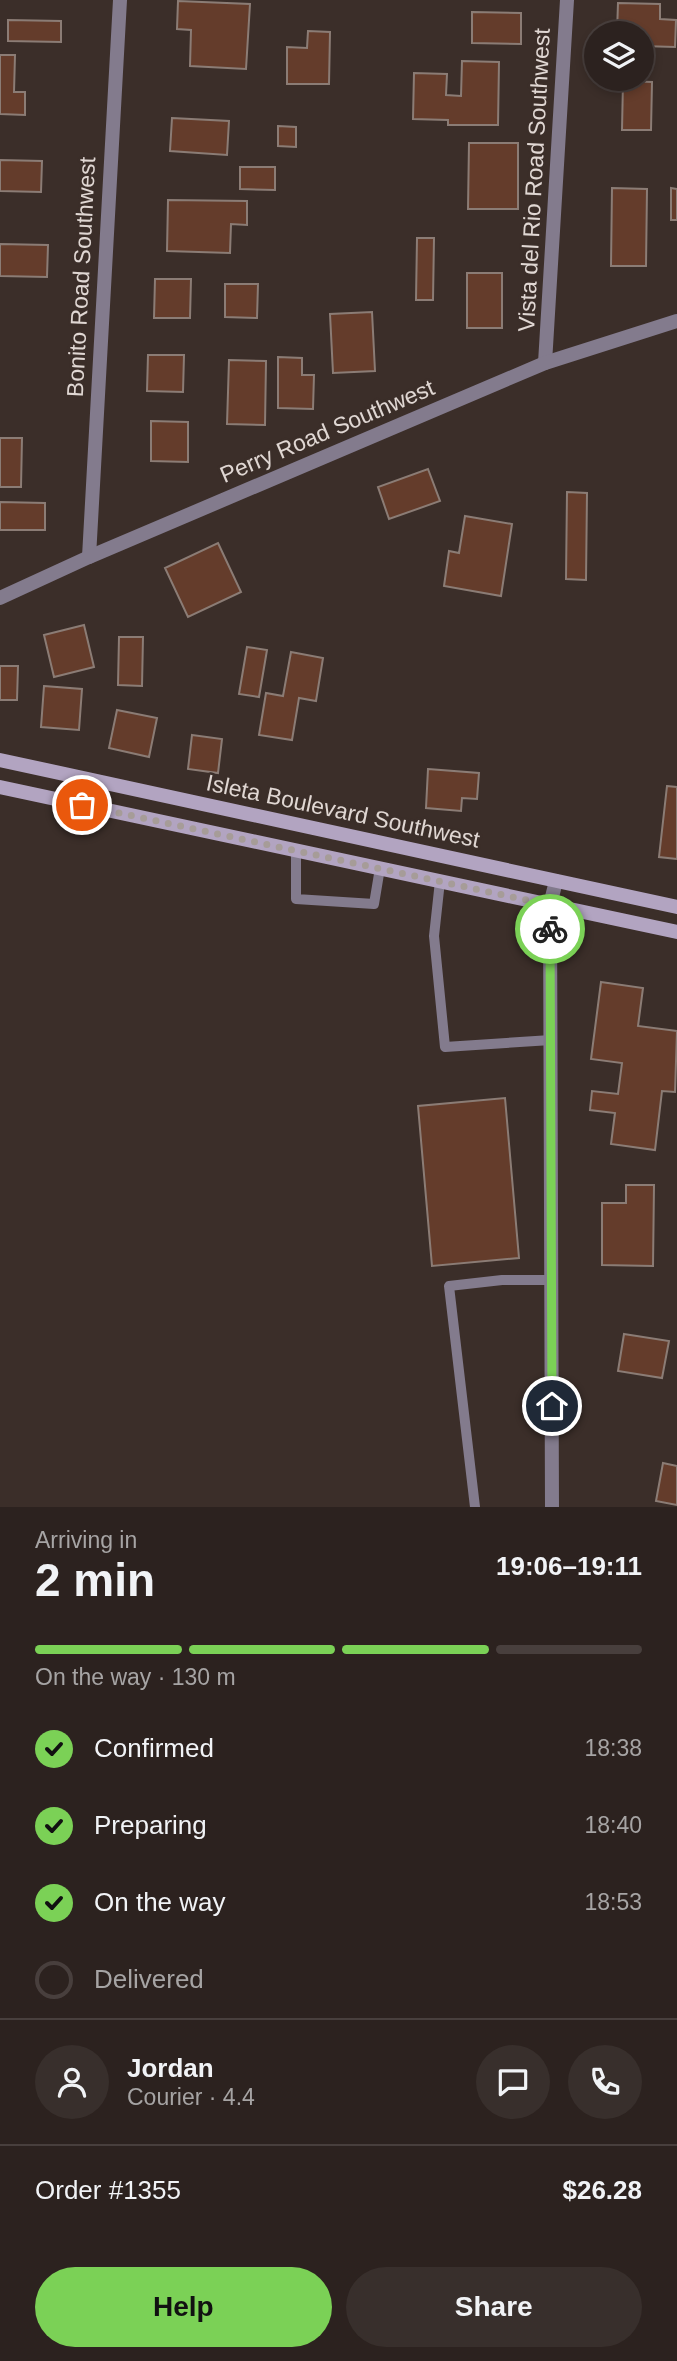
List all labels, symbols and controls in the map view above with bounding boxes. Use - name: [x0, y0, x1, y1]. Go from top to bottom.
- map controls: [584, 21, 654, 91]
- button: layers: [584, 21, 654, 91]
- street label: Vista del Rio Road Southwest: [513, 27, 555, 332]
- street label: Bonito Road Southwest: [62, 156, 100, 398]
- street label: Perry Road Southwest: [216, 374, 439, 488]
- street label: Isleta Boulevard Southwest: [204, 769, 483, 853]
- pin: [52, 775, 112, 835]
- icon: bag: [63, 786, 101, 824]
- courier: [515, 894, 585, 964]
- icon: bike: [531, 910, 569, 948]
- pin: [522, 1376, 582, 1436]
- icon: home: [533, 1387, 571, 1425]
- text: Arriving in: [35, 1527, 137, 1553]
- text: 19:06–19:11: [496, 1551, 642, 1581]
- text: 2 min: [35, 1554, 155, 1606]
- text: On the way · 130 m: [35, 1664, 236, 1690]
- icon: check: [35, 1730, 73, 1768]
- text: Confirmed: [94, 1733, 214, 1763]
- text: 18:38: [584, 1735, 642, 1761]
- icon: check: [35, 1807, 73, 1845]
- text: Preparing: [94, 1810, 207, 1840]
- text: 18:40: [584, 1812, 642, 1838]
- icon: check: [35, 1884, 73, 1922]
- text: On the way: [94, 1887, 226, 1917]
- text: 18:53: [584, 1889, 642, 1915]
- text: Delivered: [94, 1964, 204, 1994]
- button: person: [35, 2045, 109, 2119]
- button: chat: [476, 2045, 550, 2119]
- button: phone: [568, 2045, 642, 2119]
- text: Jordan: [127, 2053, 214, 2083]
- text: Courier · 4.4: [127, 2084, 255, 2110]
- text: Order #1355: [35, 2175, 181, 2205]
- text: $26.28: [562, 2175, 642, 2205]
- button: Help: [35, 2267, 332, 2347]
- button: Share: [346, 2267, 642, 2347]

